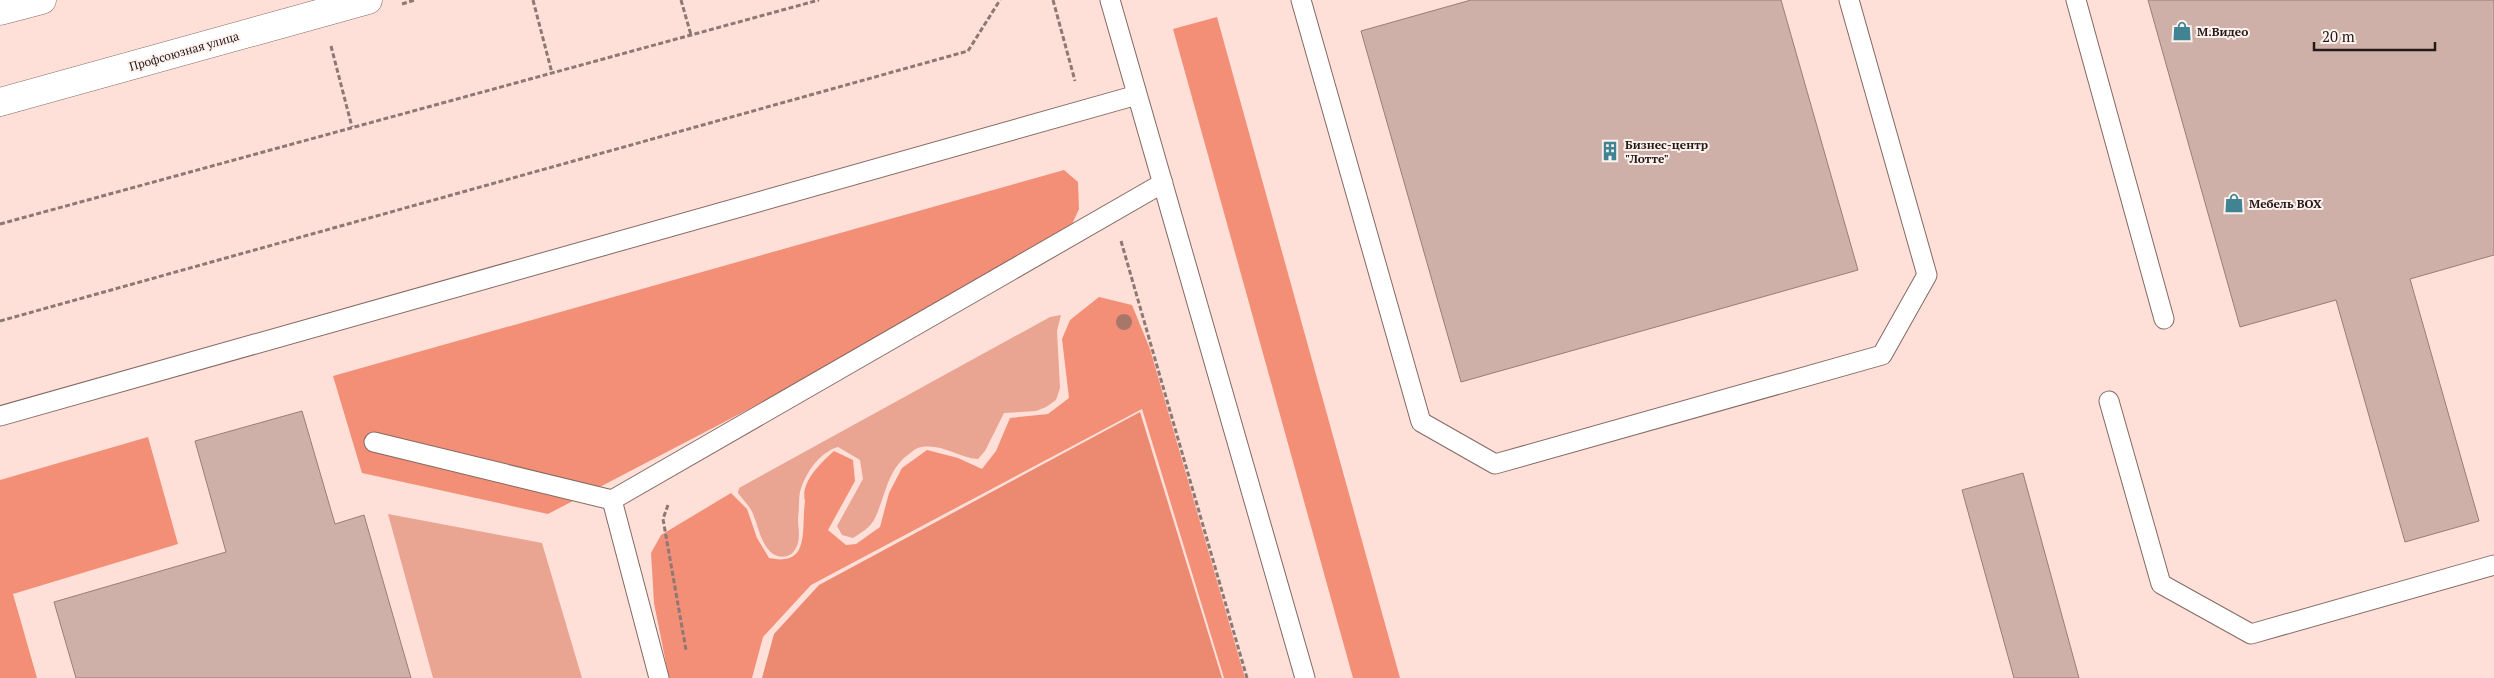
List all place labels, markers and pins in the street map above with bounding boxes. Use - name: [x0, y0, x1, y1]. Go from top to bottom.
- shop icon: М.Видео: [2171, 20, 2193, 42]
- place label: М.Видео: [2197, 24, 2248, 39]
- place label: Бизнес-центр "Лотте": [1625, 137, 1708, 166]
- building icon: Бизнес-центр "Лотте": [1599, 140, 1621, 162]
- shop icon: Мебель BOX: [2223, 192, 2245, 214]
- place label: Мебель BOX: [2249, 196, 2322, 211]

